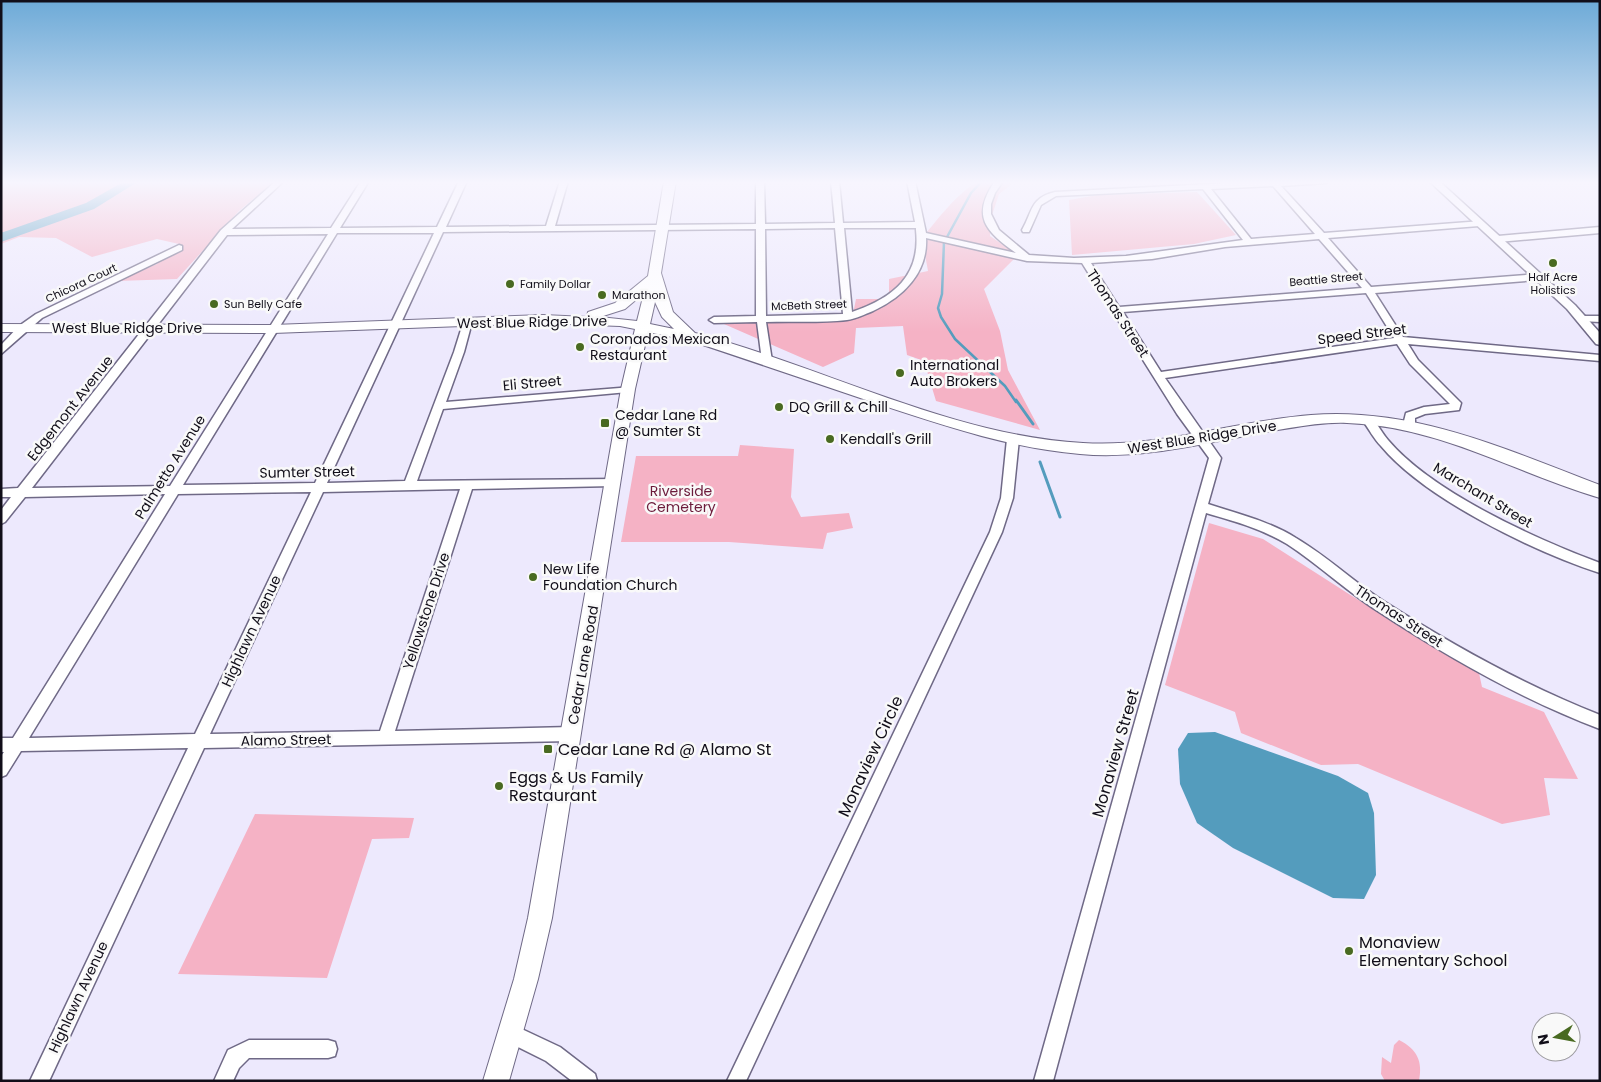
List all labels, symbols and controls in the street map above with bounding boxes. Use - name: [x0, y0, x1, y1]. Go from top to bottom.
- marker: Half Acre Holistics: [1547, 257, 1559, 269]
- street label: Chicora Court: [43, 259, 119, 307]
- street label: Thomas Street: [1082, 265, 1154, 361]
- street label: Beattie Street: [1289, 268, 1363, 290]
- place label: Half Acre Holistics: [1528, 269, 1578, 298]
- place label: Family Dollar: [520, 276, 591, 292]
- marker: Family Dollar: [504, 278, 516, 290]
- place label: Marathon: [612, 287, 666, 303]
- marker: Marathon: [596, 289, 608, 301]
- place label: Sun Belly Cafe: [224, 296, 302, 312]
- street label: McBeth Street: [771, 296, 847, 314]
- marker: Sun Belly Cafe: [208, 298, 220, 310]
- street label: West Blue Ridge Drive: [457, 311, 608, 333]
- street label: West Blue Ridge Drive: [52, 318, 202, 338]
- street label: Speed Street: [1316, 319, 1408, 349]
- place label: Coronados Mexican Restaurant: [590, 329, 730, 365]
- marker: Coronados Mexican Restaurant: [574, 341, 586, 353]
- street label: Edgemont Avenue: [23, 351, 118, 465]
- place label: International Auto Brokers: [910, 355, 999, 391]
- marker: International Auto Brokers: [894, 367, 906, 379]
- street label: Eli Street: [502, 370, 562, 396]
- place label: DQ Grill & Chill: [789, 397, 888, 417]
- marker: DQ Grill & Chill: [773, 401, 785, 413]
- place label: Cedar Lane Rd @ Sumter St: [615, 405, 717, 441]
- street label: Palmetto Avenue: [130, 411, 210, 523]
- street label: West Blue Ridge Drive: [1126, 415, 1278, 459]
- marker: Cedar Lane Rd @ Sumter St: [599, 417, 611, 429]
- place label: Kendall's Grill: [840, 429, 932, 449]
- marker: Kendall's Grill: [824, 433, 836, 445]
- street label: Marchant Street: [1430, 457, 1536, 533]
- street label: Sumter Street: [259, 461, 355, 483]
- park label: Riverside Cemetery: [646, 481, 716, 517]
- street label: Yellowstone Drive: [398, 550, 454, 672]
- place label: New Life Foundation Church: [543, 559, 677, 595]
- marker: New Life Foundation Church: [527, 571, 539, 583]
- street label: Highlawn Avenue: [216, 572, 286, 690]
- street label: Thomas Street: [1351, 580, 1447, 652]
- street label: Cedar Lane Road: [563, 604, 603, 726]
- street label: Monaview Street: [1086, 686, 1145, 820]
- street label: Monaview Circle: [832, 692, 909, 820]
- street label: Alamo Street: [241, 729, 331, 751]
- place label: Cedar Lane Rd @ Alamo St: [558, 738, 772, 761]
- marker: Cedar Lane Rd @ Alamo St: [542, 743, 554, 755]
- place label: Eggs & Us Family Restaurant: [509, 766, 643, 807]
- marker: Eggs & Us Family Restaurant: [493, 780, 505, 792]
- place label: Monaview Elementary School: [1359, 931, 1507, 972]
- street label: Highlawn Avenue: [43, 938, 113, 1056]
- marker: Monaview Elementary School: [1343, 945, 1355, 957]
- north arrow: [1531, 1012, 1581, 1062]
- text: N: [1532, 1032, 1554, 1047]

